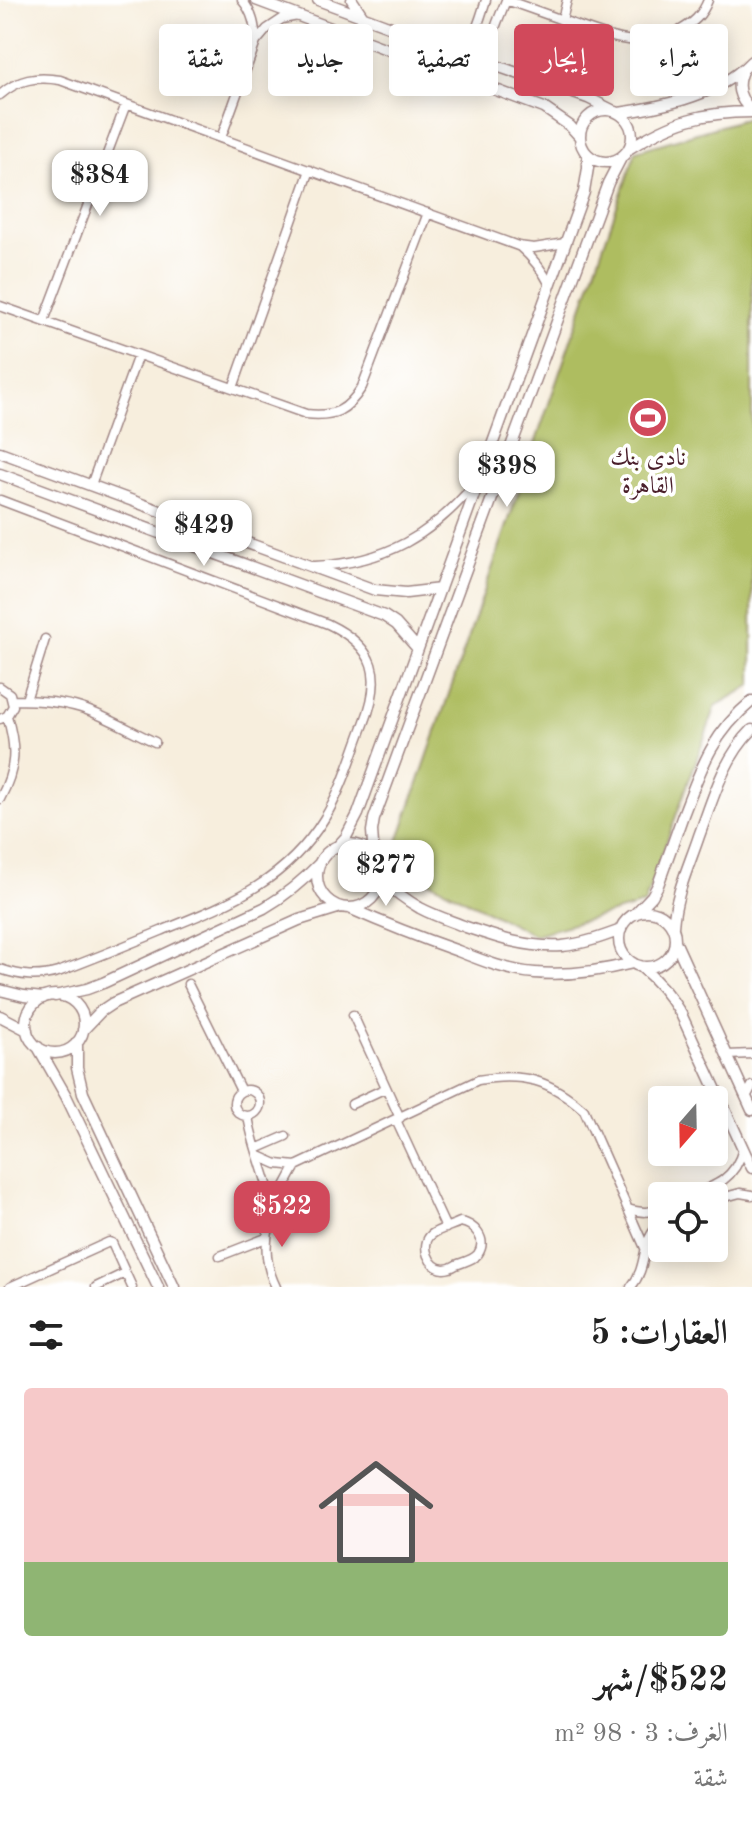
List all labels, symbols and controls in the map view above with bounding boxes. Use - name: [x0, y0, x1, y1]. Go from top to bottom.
- chip: شقة: [159, 24, 252, 96]
- chip: جديد: [268, 24, 373, 96]
- chip: تصفية: [389, 24, 498, 96]
- chip: إيجار: [514, 24, 614, 96]
- chip: شراء: [630, 24, 728, 96]
- pin: $384: [53, 150, 147, 218]
- text: $384: [70, 163, 130, 189]
- sports icon: نادى بنك القاهرة: [627, 397, 669, 439]
- pin: $398: [460, 441, 554, 509]
- place label: نادى بنك القاهرة: [610, 446, 686, 500]
- text: $398: [477, 454, 537, 480]
- pin: $429: [157, 500, 251, 568]
- text: $429: [174, 513, 234, 539]
- pin: $277: [339, 840, 433, 908]
- text: $277: [356, 853, 416, 879]
- north arrow: [648, 1086, 728, 1166]
- map controls: [648, 1086, 728, 1262]
- pin: $522: [235, 1181, 329, 1249]
- button: locate: [648, 1182, 728, 1262]
- text: $522: [252, 1194, 312, 1220]
- icon: filters: [24, 1313, 68, 1357]
- text: العقارات: 5: [590, 1317, 728, 1351]
- icon: home: [304, 1440, 448, 1584]
- text: $522/شهر: [595, 1664, 728, 1698]
- text: الغرف: 3 · 98 m²: [554, 1721, 728, 1747]
- text: شقة: [694, 1766, 728, 1792]

